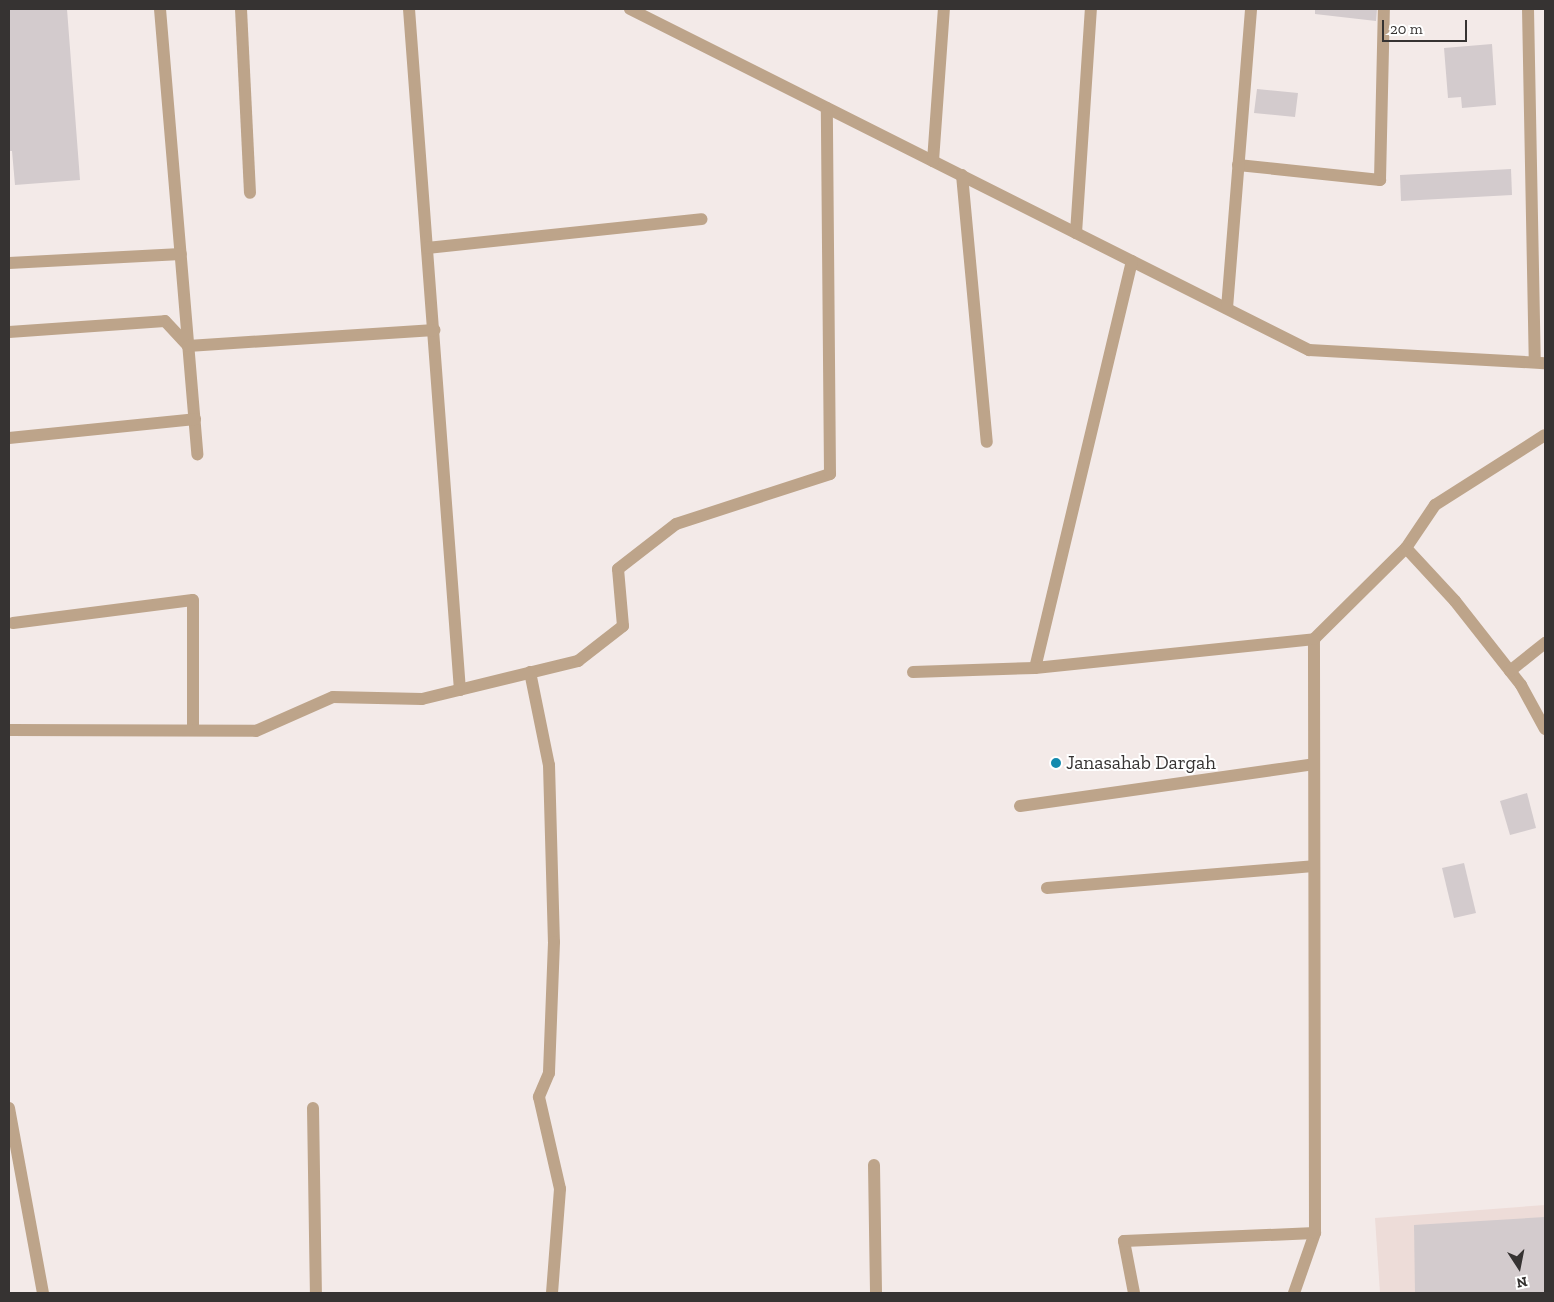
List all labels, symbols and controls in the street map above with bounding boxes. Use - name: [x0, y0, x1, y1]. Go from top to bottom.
- scale bar: [1384, 10, 1469, 42]
- text: 20 m: [1390, 20, 1423, 38]
- place label: Janasahab Dargah: [1066, 752, 1216, 774]
- marker: Janasahab Dargah: [1050, 757, 1062, 769]
- north arrow: [1494, 1242, 1544, 1292]
- text: N: [1515, 1273, 1529, 1292]

